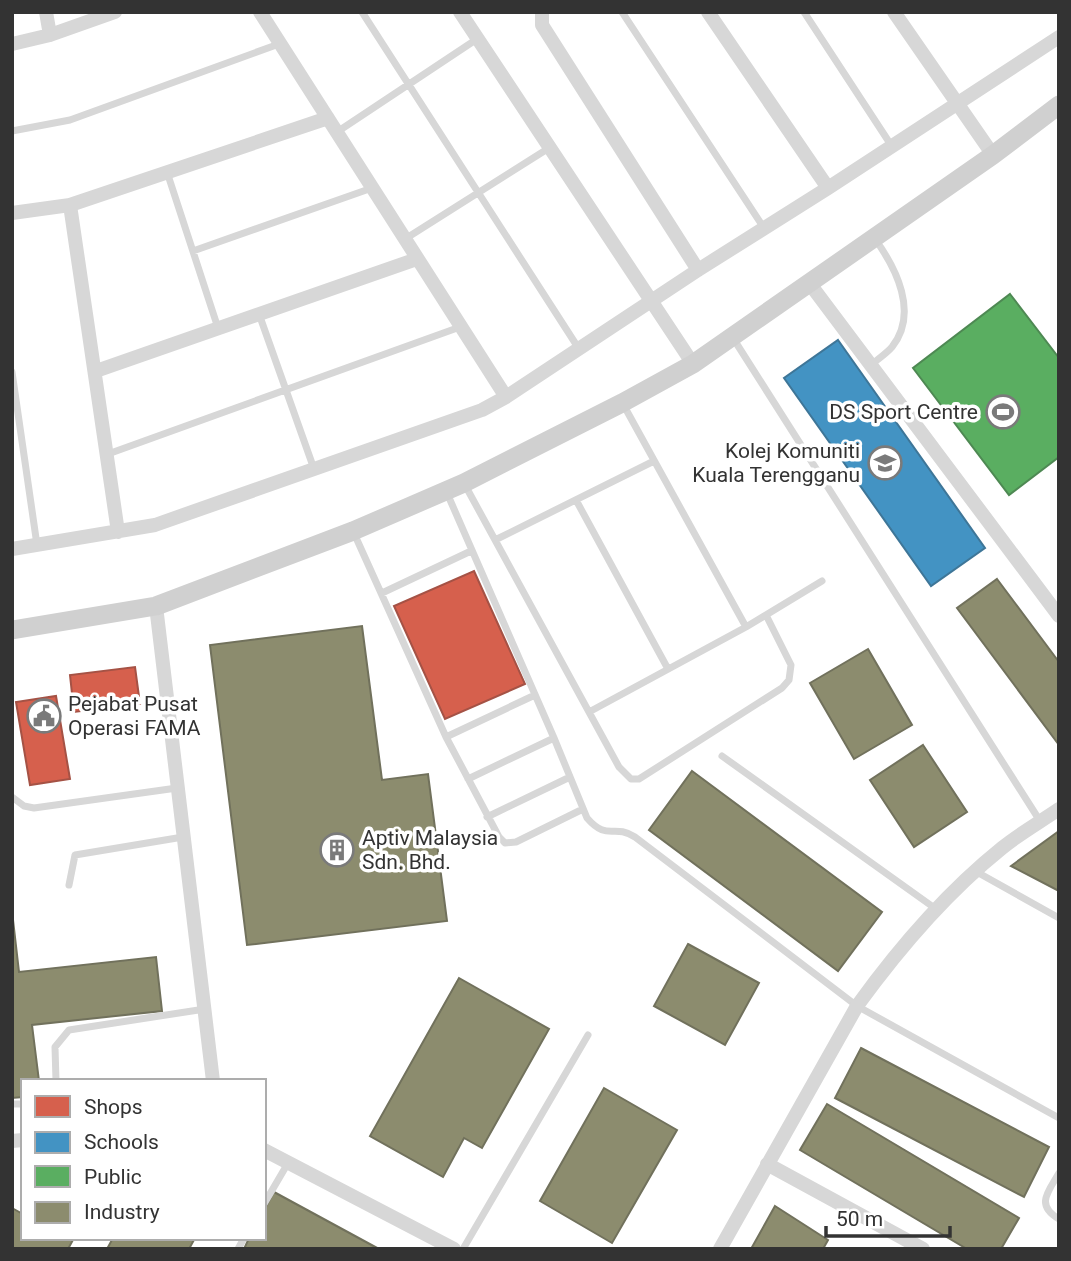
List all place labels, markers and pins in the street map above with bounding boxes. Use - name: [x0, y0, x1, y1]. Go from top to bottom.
- sports icon: DS Sport Centre: [984, 393, 1022, 431]
- place label: DS Sport Centre: [829, 400, 978, 424]
- place label: Kolej Komuniti Kuala Terengganu: [692, 439, 860, 487]
- school or university icon: Kolej Komuniti Kuala Terengganu: [866, 444, 904, 482]
- place label: Pejabat Pusat Operasi FAMA: [68, 692, 201, 740]
- public building icon: Pejabat Pusat Operasi FAMA: [25, 697, 63, 735]
- place label: Aptiv Malaysia Sdn. Bhd.: [362, 826, 498, 874]
- building icon: Aptiv Malaysia Sdn. Bhd.: [318, 831, 356, 869]

